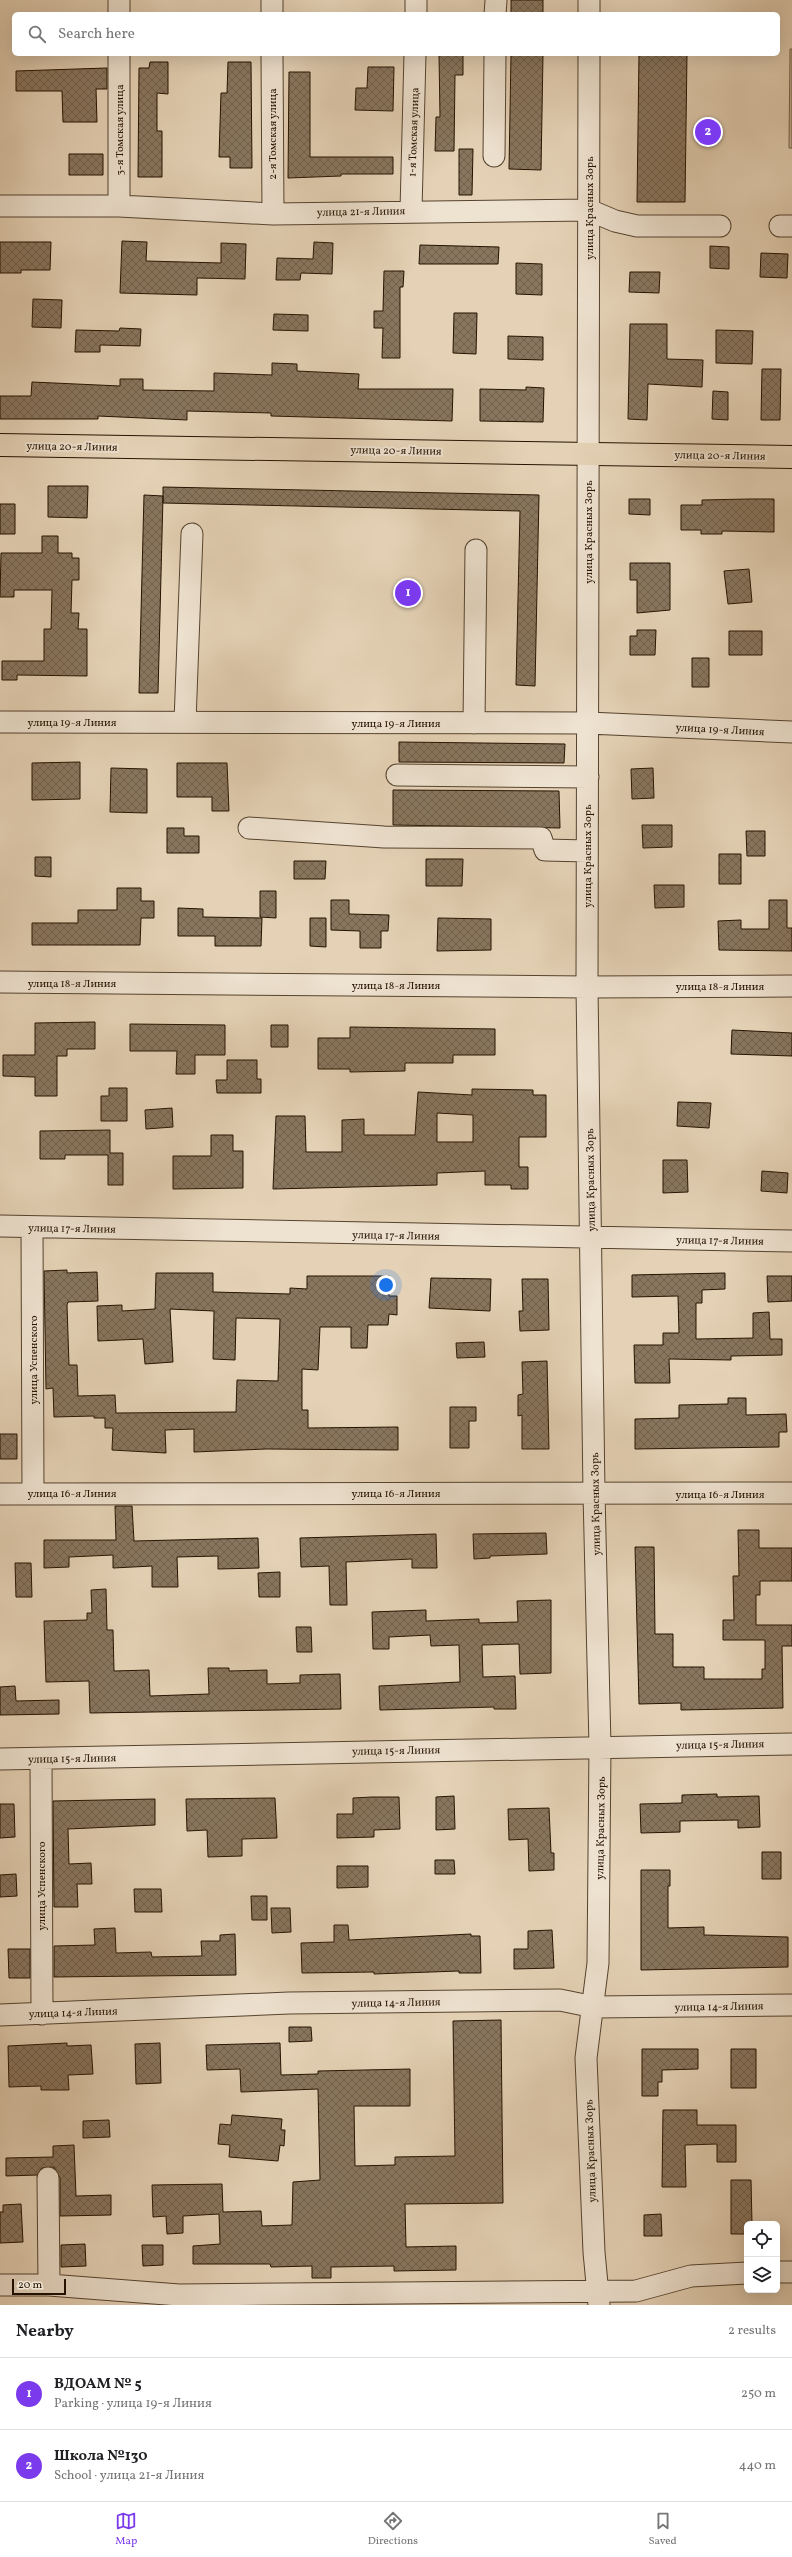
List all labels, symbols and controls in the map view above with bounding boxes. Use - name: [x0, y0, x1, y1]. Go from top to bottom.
- search box: [12, 12, 780, 56]
- icon: search: [26, 23, 48, 45]
- text: Search here: [58, 24, 135, 45]
- street label: 3-я Томская улица: [113, 84, 128, 176]
- street label: 1-я Томская улица: [405, 87, 424, 177]
- street label: 2-я Томская улица: [266, 88, 281, 180]
- pin: 2: [695, 117, 721, 147]
- street label: улица Красных Зорь: [583, 156, 598, 260]
- street label: улица 21-я Линия: [317, 204, 406, 221]
- street label: улица 20-я Линия: [26, 439, 118, 456]
- street label: улица 20-я Линия: [350, 443, 442, 460]
- street label: улица 20-я Линия: [674, 448, 766, 465]
- street label: улица Красных Зорь: [582, 480, 597, 584]
- pin: 1: [395, 578, 421, 608]
- street label: улица 19-я Линия: [28, 716, 117, 731]
- street label: улица 19-я Линия: [352, 717, 441, 732]
- street label: улица 19-я Линия: [675, 721, 765, 740]
- street label: улица Красных Зорь: [581, 804, 596, 908]
- street label: улица 18-я Линия: [28, 977, 117, 992]
- street label: улица 18-я Линия: [352, 979, 441, 994]
- street label: улица 18-я Линия: [676, 980, 765, 995]
- street label: улица Красных Зорь: [583, 1128, 600, 1232]
- street label: улица 17-я Линия: [28, 1221, 116, 1238]
- street label: улица 17-я Линия: [352, 1228, 440, 1245]
- street label: улица 17-я Линия: [676, 1233, 764, 1250]
- your location: [376, 1275, 396, 1295]
- street label: улица Успенского: [27, 1315, 42, 1405]
- street label: улица Красных Зорь: [588, 1452, 605, 1556]
- street label: улица 16-я Линия: [28, 1487, 117, 1502]
- street label: улица 16-я Линия: [352, 1487, 441, 1502]
- street label: улица 16-я Линия: [676, 1488, 765, 1503]
- street label: улица 15-я Линия: [676, 1737, 765, 1754]
- street label: улица 15-я Линия: [352, 1743, 441, 1760]
- street label: улица 15-я Линия: [28, 1751, 117, 1768]
- street label: улица Красных Зорь: [593, 1776, 610, 1880]
- street label: улица Успенского: [35, 1841, 50, 1931]
- street label: улица 14-я Линия: [351, 1995, 441, 2012]
- street label: улица 14-я Линия: [674, 1999, 764, 2016]
- street label: улица 14-я Линия: [28, 2004, 118, 2023]
- street label: улица Красных Зорь: [582, 2099, 601, 2203]
- map controls: [744, 2221, 780, 2293]
- button: locate: [744, 2221, 780, 2257]
- button: layers: [744, 2257, 780, 2293]
- scale bar: [12, 2277, 66, 2296]
- text: 20 m: [18, 2278, 42, 2293]
- text: Nearby: [16, 2320, 74, 2343]
- text: 2 results: [728, 2322, 776, 2340]
- text: ВДОАМ № 5: [54, 2374, 142, 2395]
- text: 1: [26, 2385, 32, 2403]
- text: 250 m: [741, 2385, 776, 2403]
- text: Parking · улица 19-я Линия: [54, 2395, 212, 2413]
- text: Школа №130: [54, 2446, 147, 2467]
- text: 2: [26, 2457, 32, 2475]
- text: 440 m: [739, 2457, 776, 2475]
- text: School · улица 21-я Линия: [54, 2467, 204, 2485]
- tab: Map: [115, 2510, 137, 2549]
- tab: Directions: [368, 2510, 418, 2549]
- tab: Saved: [648, 2510, 677, 2549]

